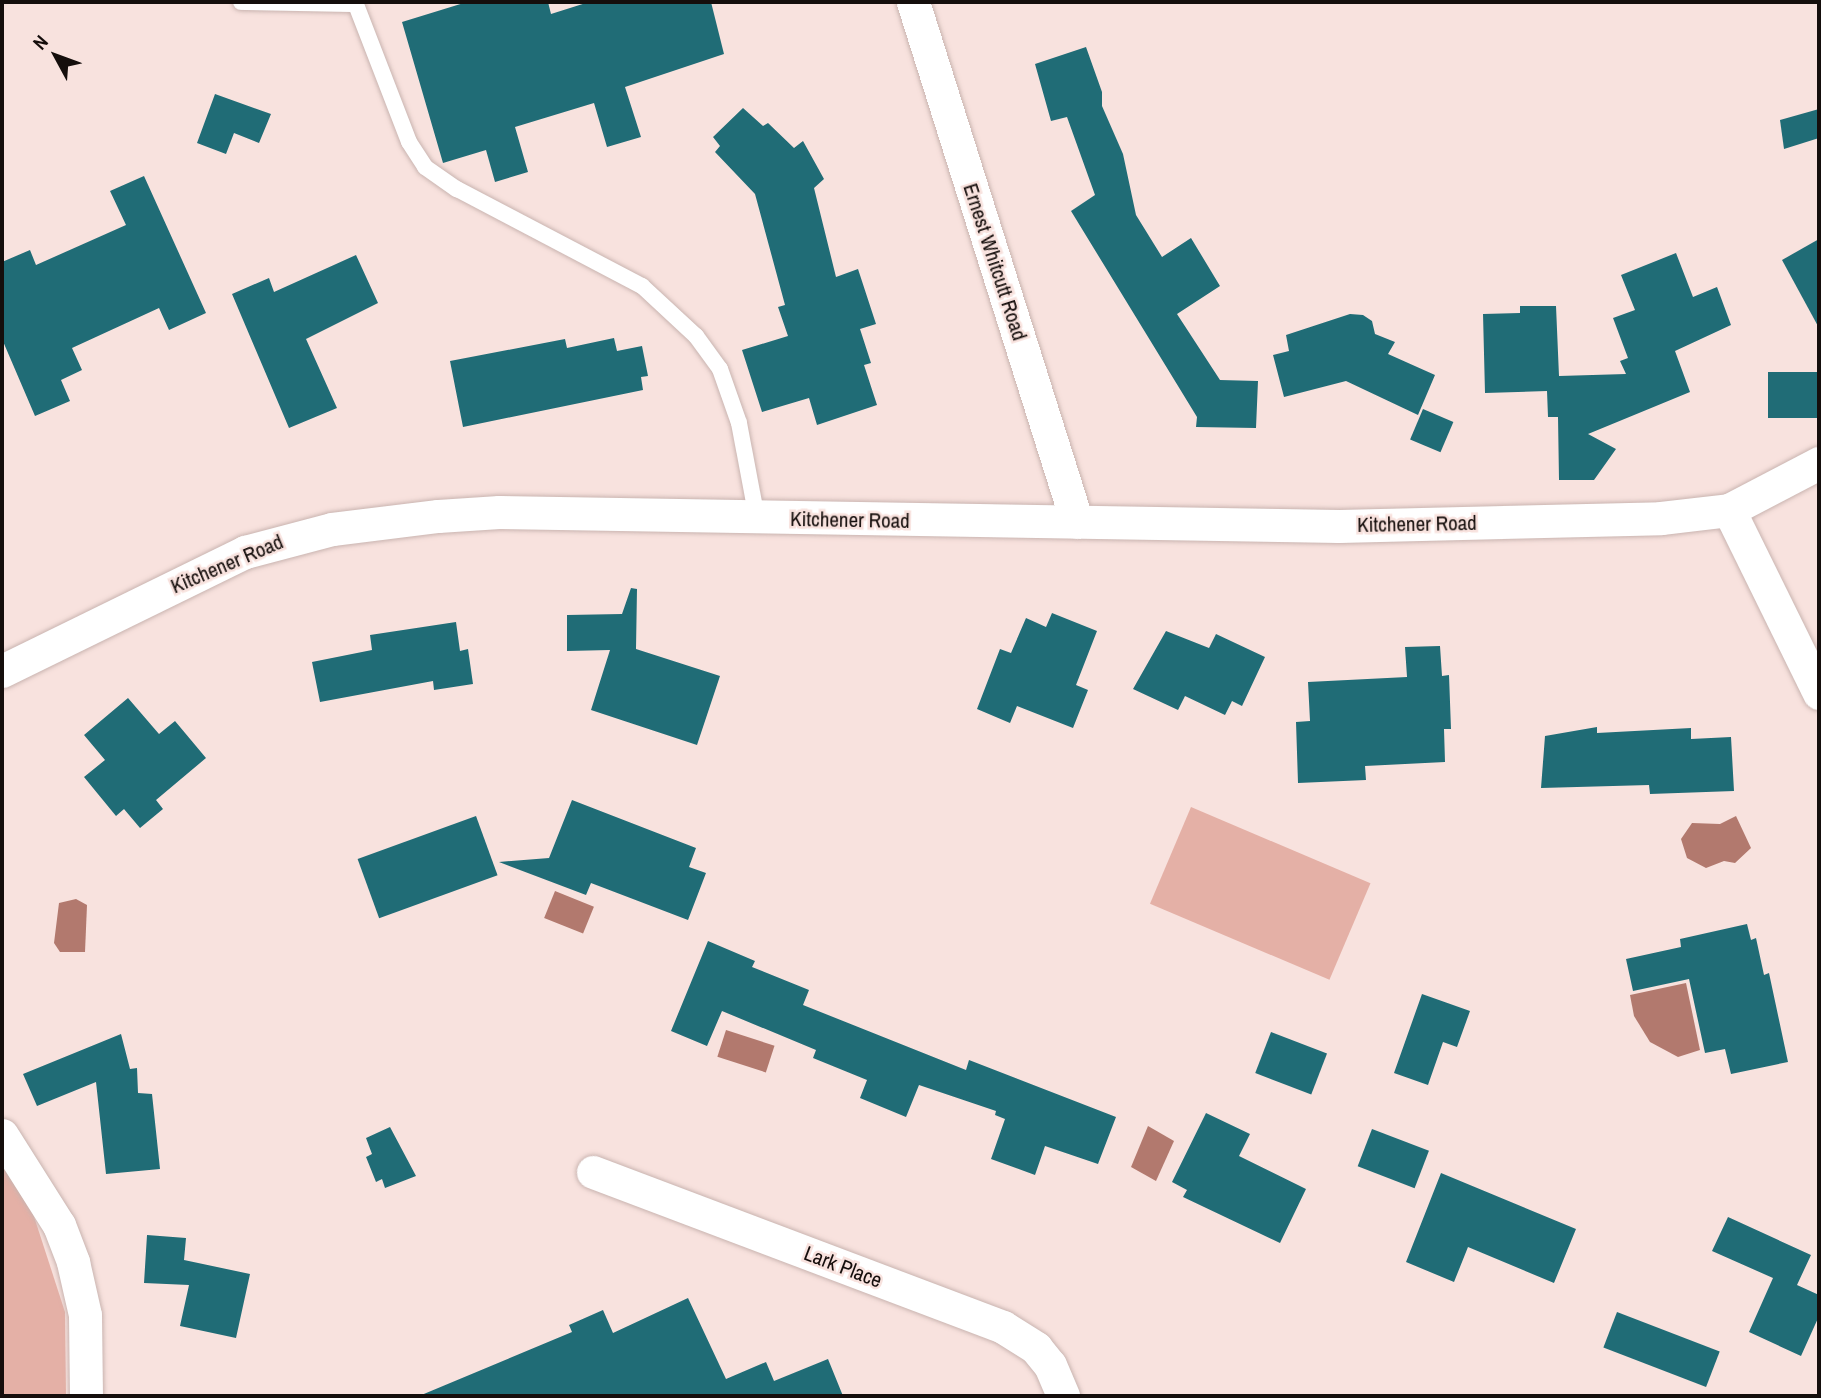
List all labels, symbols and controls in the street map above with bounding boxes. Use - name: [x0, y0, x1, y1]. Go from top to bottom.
- north arrow: [21, 21, 91, 91]
- text: N: [27, 29, 54, 55]
- street label: Ernest Whitcutt Road: [958, 180, 1032, 344]
- street label: Kitchener Road: [790, 506, 910, 534]
- street label: Kitchener Road: [1357, 510, 1477, 538]
- street label: Kitchener Road: [167, 529, 287, 599]
- street label: Lark Place: [801, 1241, 885, 1293]

